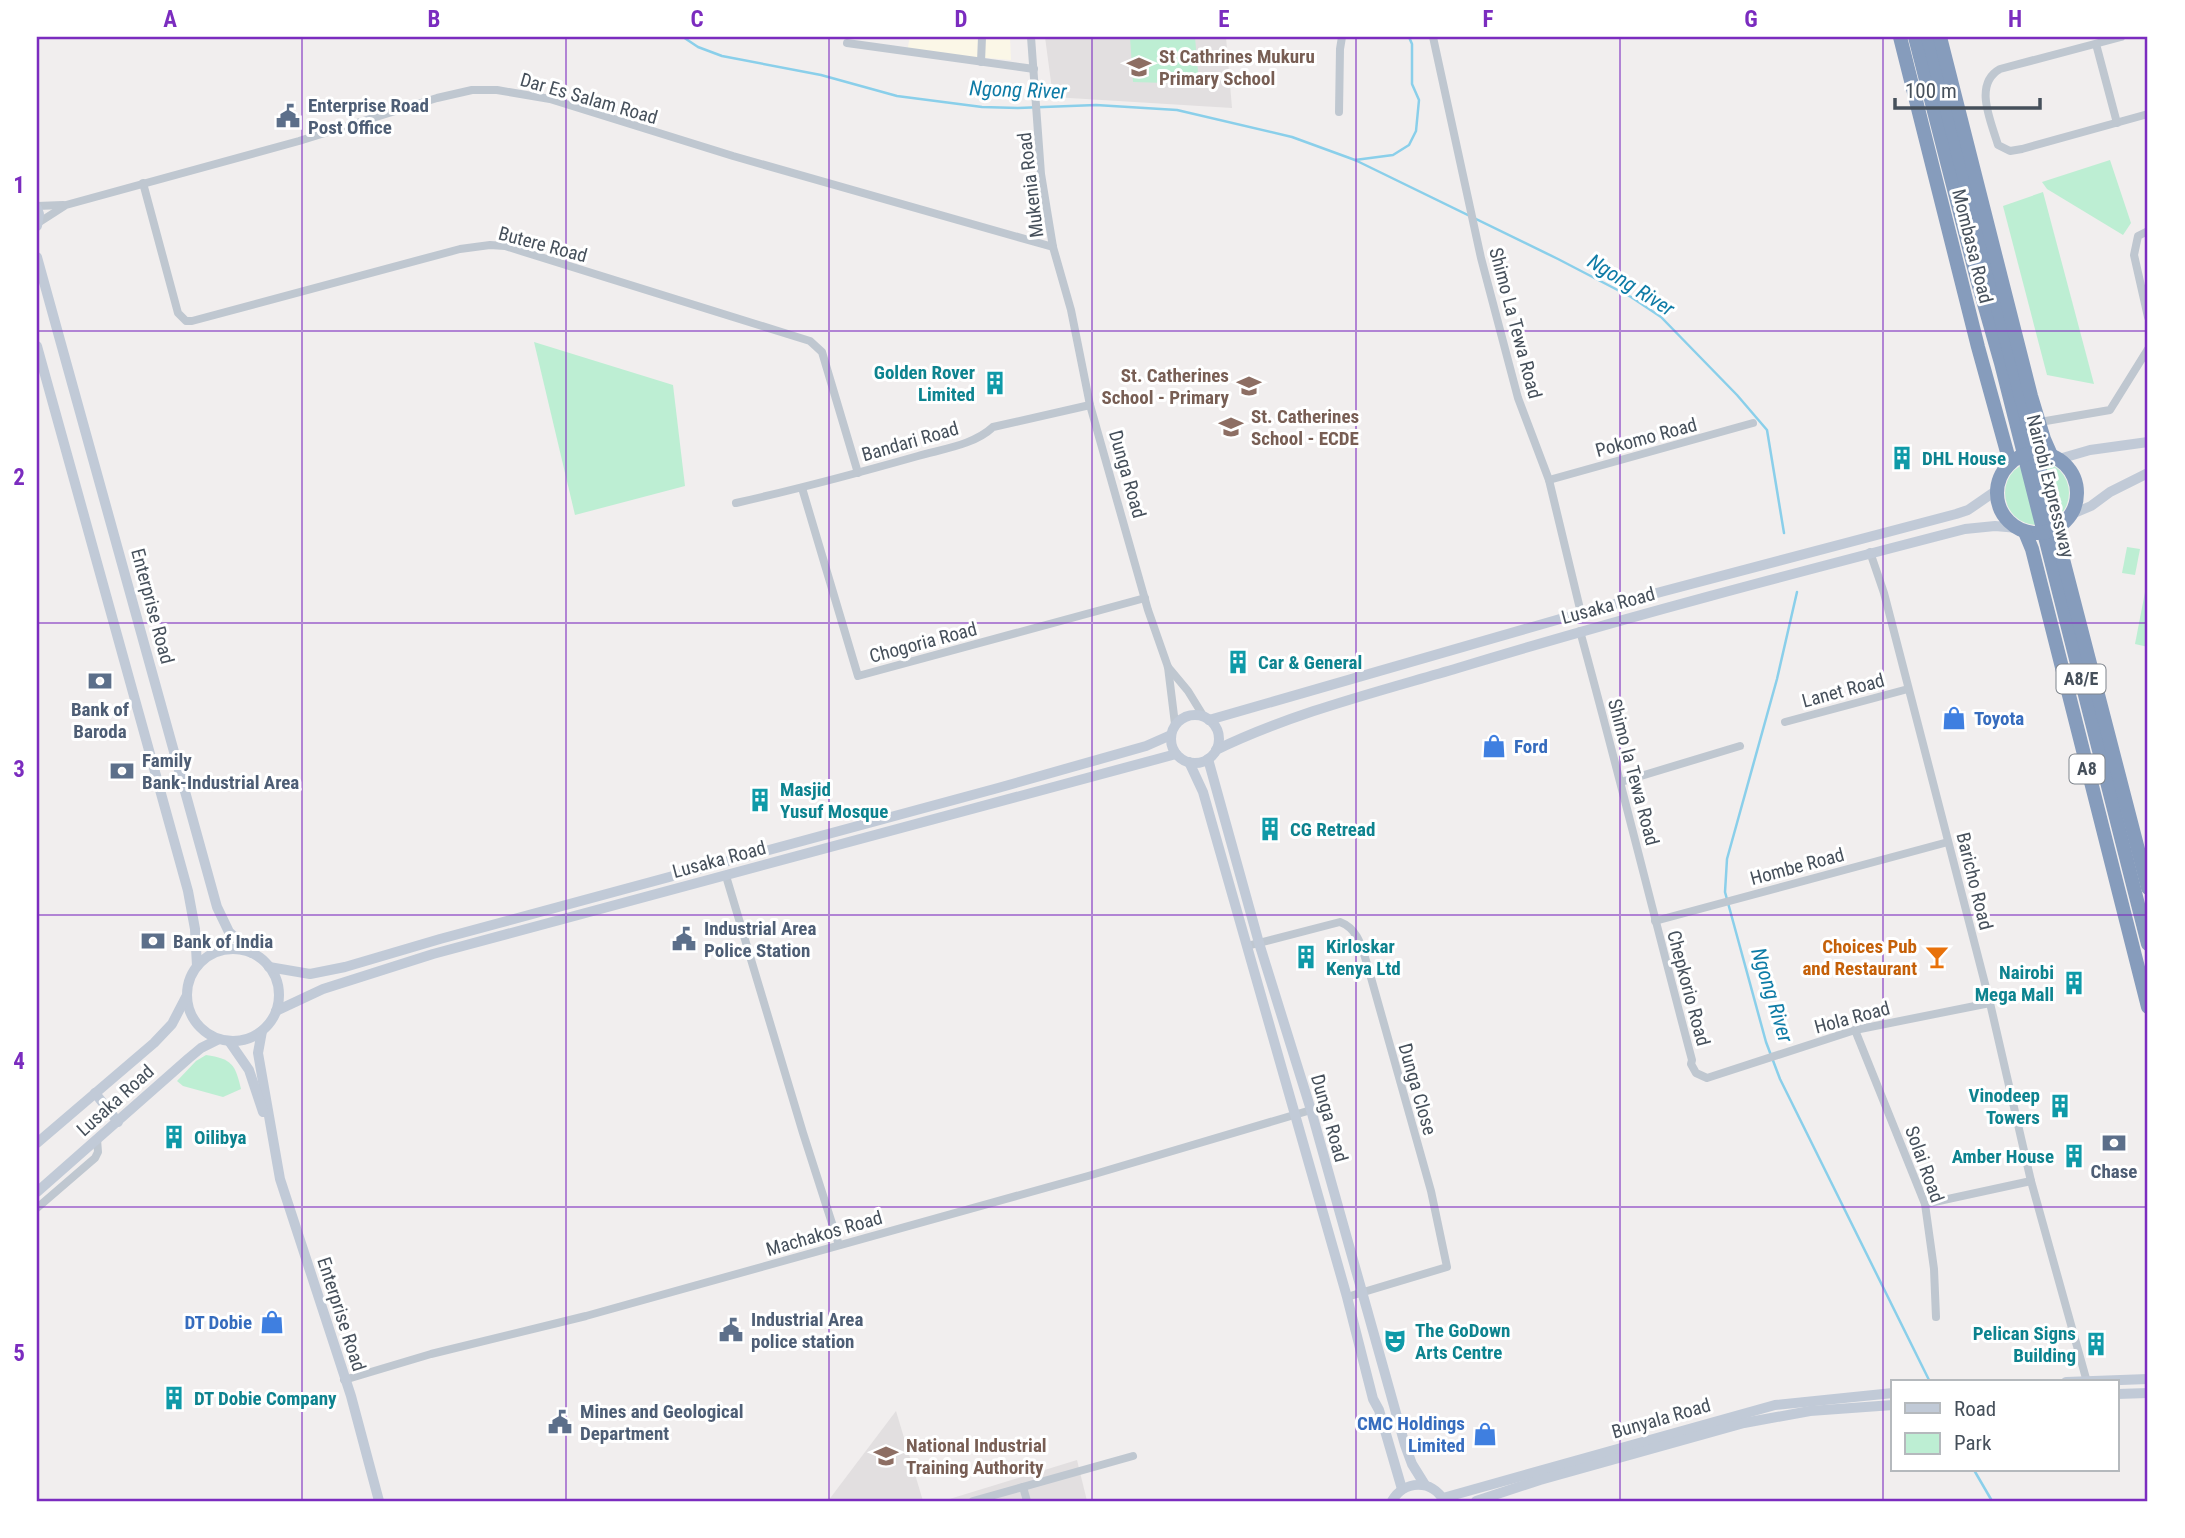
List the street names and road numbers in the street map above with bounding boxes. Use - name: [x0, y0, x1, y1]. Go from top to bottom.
- street label: Dar Es Salam Road: [518, 68, 660, 129]
- street label: Mukenia Road: [1013, 131, 1048, 239]
- street label: Mombasa Road: [1947, 187, 1998, 306]
- street label: Butere Road: [496, 222, 590, 267]
- street label: Shimo La Tewa Road: [1484, 245, 1547, 401]
- street label: Nairobi Expressway: [2022, 412, 2079, 560]
- street label: Pokomo Road: [1593, 413, 1700, 462]
- street label: Bandari Road: [859, 417, 961, 466]
- street label: Dunga Road: [1104, 428, 1151, 521]
- street label: Enterprise Road: [126, 546, 179, 666]
- street label: Lusaka Road: [1559, 582, 1657, 629]
- street label: Chogoria Road: [867, 617, 979, 668]
- road number: A8/E: [2056, 664, 2106, 694]
- street label: Lanet Road: [1799, 668, 1887, 713]
- street label: Shimo la Tewa Road: [1603, 696, 1664, 848]
- road number: A8: [2070, 754, 2104, 784]
- street label: Baricho Road: [1951, 830, 1998, 932]
- street label: Lusaka Road: [670, 836, 768, 883]
- street label: Hombe Road: [1748, 843, 1847, 890]
- street label: Chepkorio Road: [1662, 928, 1715, 1048]
- street label: Hola Road: [1812, 996, 1892, 1039]
- street label: Dunga Close: [1393, 1041, 1442, 1138]
- street label: Lusaka Road: [72, 1060, 159, 1141]
- street label: Dunga Road: [1306, 1072, 1353, 1165]
- street label: Solai Road: [1900, 1123, 1949, 1206]
- street label: Machakos Road: [763, 1206, 885, 1261]
- street label: Enterprise Road: [312, 1254, 371, 1374]
- street label: Bunyala Road: [1609, 1393, 1713, 1444]

